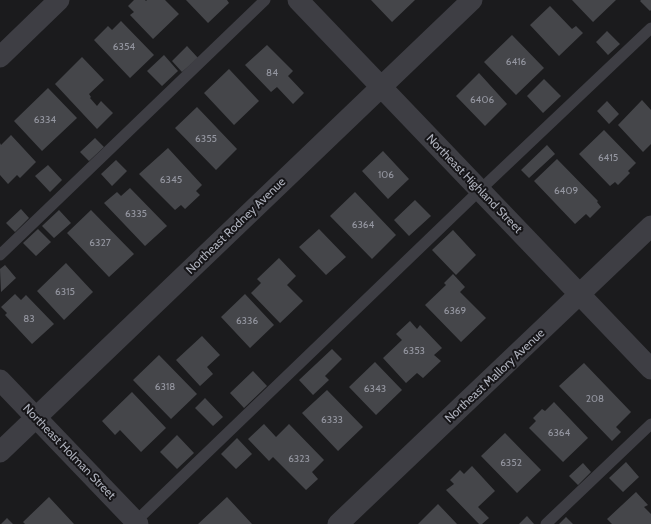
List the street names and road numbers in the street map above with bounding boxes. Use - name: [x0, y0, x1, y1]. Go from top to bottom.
- street label: Northeast Highland Street: [423, 132, 525, 236]
- street label: Northeast Rodney Avenue: [183, 175, 289, 277]
- street label: Northeast Mallory Avenue: [442, 326, 548, 426]
- street label: Northeast Holman Street: [20, 401, 118, 503]

